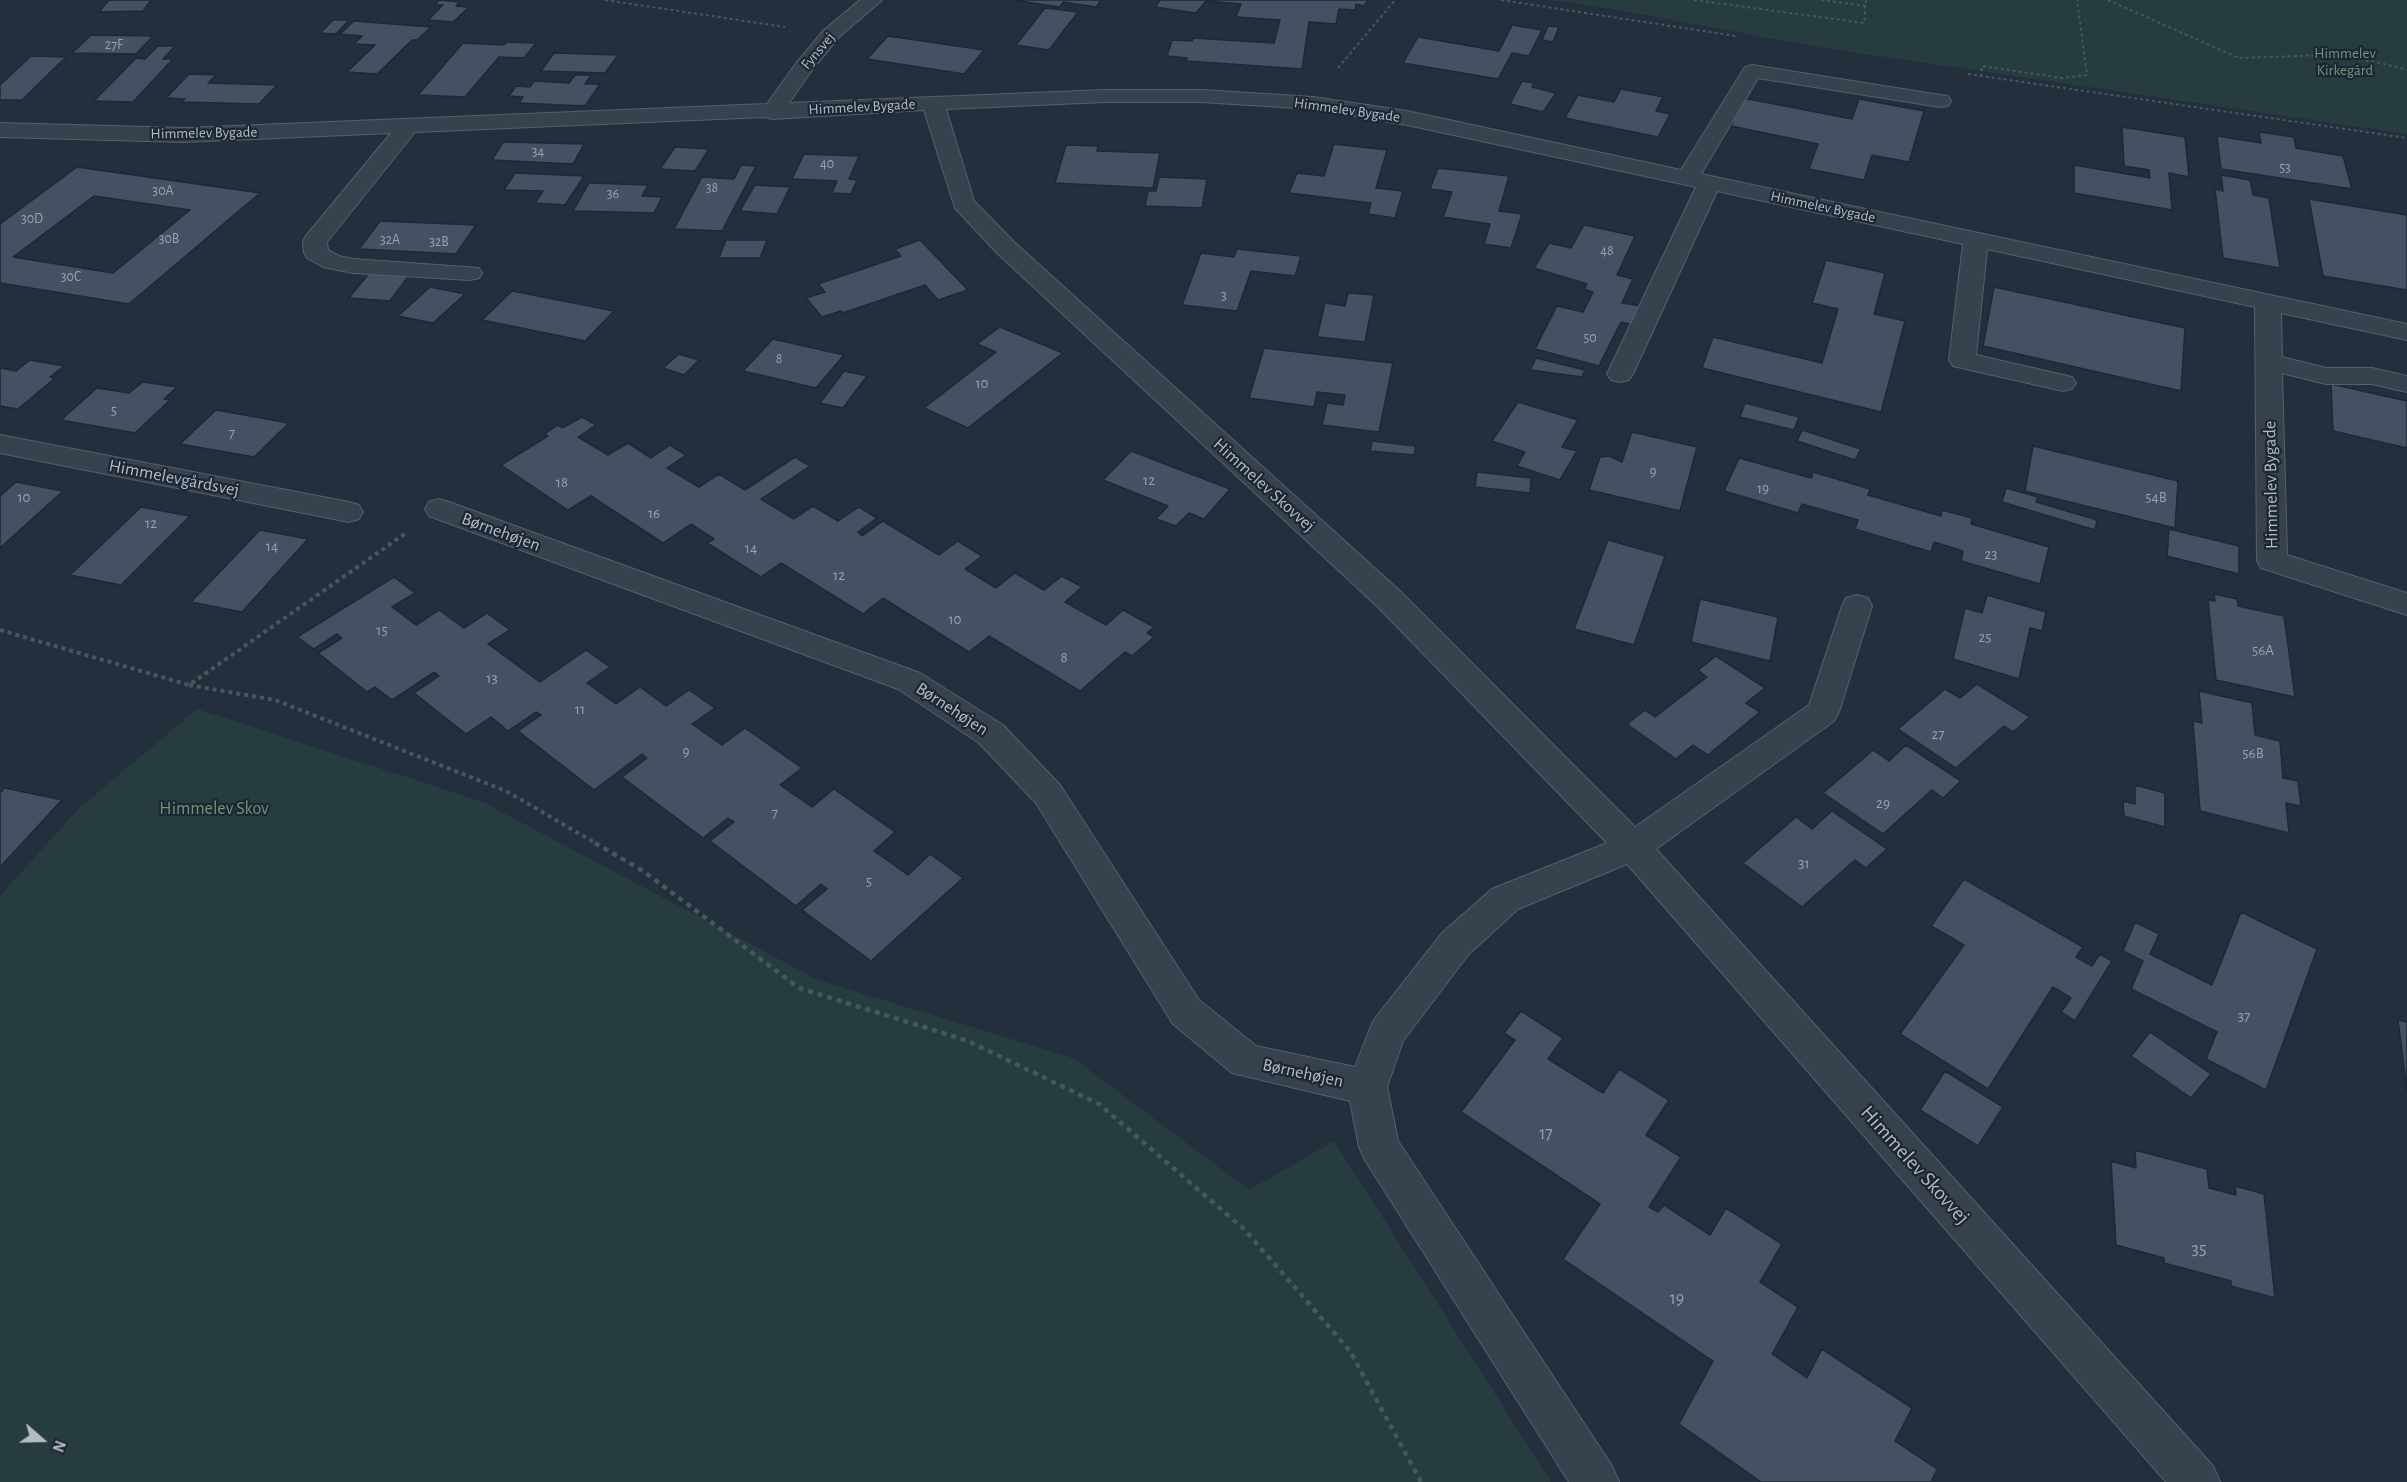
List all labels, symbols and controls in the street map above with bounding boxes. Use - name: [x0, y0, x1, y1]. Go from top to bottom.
- street label: Fynsvej: [797, 29, 839, 73]
- house number: 27F: [105, 37, 123, 53]
- park label: Himmelev Kirkegård: [2314, 44, 2376, 79]
- street label: Himmelev Bygade: [1293, 94, 1401, 126]
- street label: Himmelev Bygade: [808, 95, 916, 119]
- street label: Himmelev Bygade: [150, 123, 258, 143]
- house number: 34: [532, 144, 544, 160]
- house number: 40: [820, 156, 834, 172]
- house number: 53: [2279, 160, 2291, 176]
- house number: 38: [706, 180, 718, 196]
- house number: 30A: [152, 183, 174, 199]
- house number: 36: [607, 186, 619, 202]
- street label: Himmelev Bygade: [1769, 187, 1877, 227]
- house number: 30D: [21, 211, 43, 227]
- house number: 30B: [159, 231, 179, 247]
- house number: 32A: [380, 232, 400, 248]
- house number: 32B: [429, 234, 449, 250]
- house number: 48: [1600, 243, 1614, 259]
- house number: 30C: [61, 269, 81, 285]
- house number: 3: [1221, 288, 1227, 304]
- house number: 50: [1583, 330, 1597, 346]
- house number: 8: [776, 351, 782, 367]
- house number: 10: [975, 374, 989, 392]
- house number: 5: [111, 401, 117, 419]
- street label: Himmelev Bygade: [2259, 421, 2283, 549]
- house number: 7: [229, 424, 235, 442]
- street label: Himmelev Skovvej: [1209, 434, 1319, 536]
- street label: Himmelevgårdsvej: [107, 455, 241, 501]
- house number: 9: [1649, 462, 1657, 480]
- house number: 12: [1143, 471, 1155, 489]
- house number: 18: [556, 473, 568, 491]
- house number: 19: [1757, 479, 1769, 497]
- house number: 10: [17, 488, 31, 506]
- house number: 54B: [2145, 488, 2167, 506]
- house number: 16: [648, 504, 660, 522]
- street label: Børnehøjen: [459, 508, 543, 556]
- house number: 12: [145, 514, 157, 532]
- house number: 14: [266, 537, 278, 555]
- house number: 14: [745, 539, 757, 557]
- house number: 23: [1984, 545, 1998, 563]
- house number: 12: [833, 566, 845, 584]
- house number: 10: [948, 610, 962, 628]
- house number: 15: [376, 621, 388, 639]
- house number: 25: [1978, 628, 1992, 646]
- house number: 56A: [2252, 641, 2274, 659]
- house number: 8: [1060, 648, 1068, 666]
- house number: 13: [486, 669, 498, 687]
- street label: Børnehøjen: [912, 678, 992, 740]
- house number: 11: [575, 700, 585, 718]
- house number: 27: [1931, 725, 1945, 743]
- house number: 9: [682, 742, 690, 760]
- house number: 56B: [2242, 744, 2264, 762]
- house number: 29: [1876, 794, 1890, 812]
- park label: Himmelev Skov: [159, 798, 269, 820]
- house number: 7: [772, 804, 778, 822]
- house number: 31: [1798, 854, 1810, 872]
- house number: 5: [866, 872, 872, 890]
- house number: 37: [2238, 1007, 2250, 1025]
- street label: Børnehøjen: [1261, 1054, 1345, 1092]
- street label: Himmelev Skovvej: [1855, 1100, 1975, 1230]
- house number: 17: [1539, 1123, 1553, 1145]
- house number: 35: [2192, 1238, 2206, 1260]
- house number: 19: [1670, 1288, 1684, 1310]
- north arrow: [12, 1410, 72, 1470]
- text: N: [49, 1438, 68, 1454]

